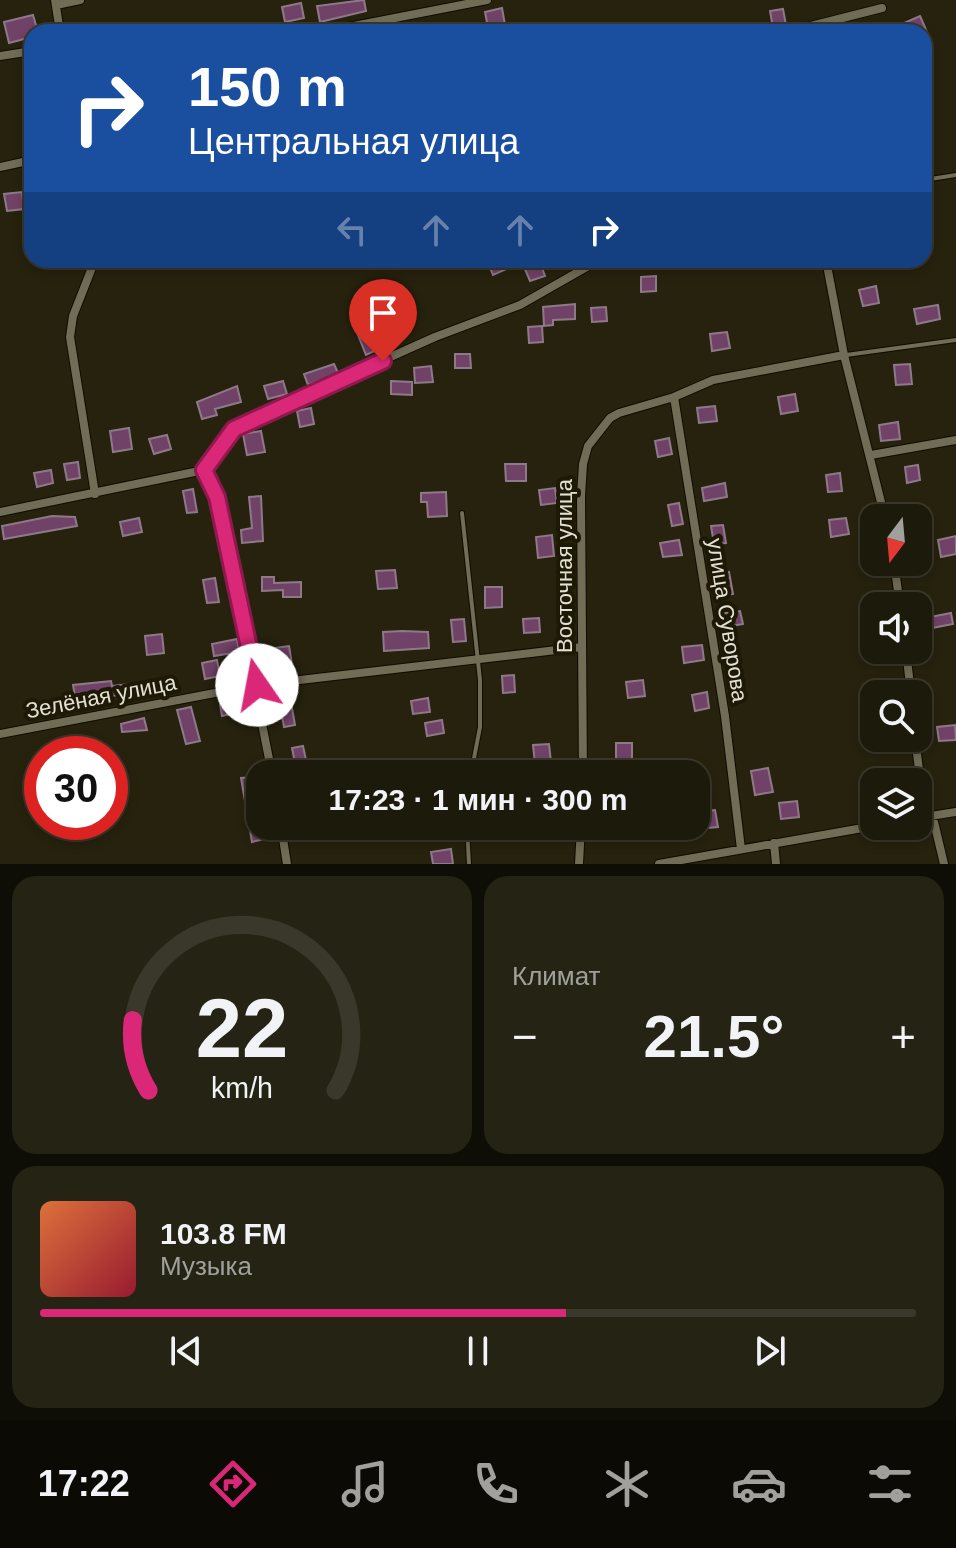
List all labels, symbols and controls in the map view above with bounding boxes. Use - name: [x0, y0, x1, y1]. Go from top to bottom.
- text: 150 m: [188, 55, 347, 118]
- icon: right: [56, 56, 160, 160]
- text: Центральная улица: [188, 121, 519, 162]
- icon: left: [330, 208, 374, 252]
- icon: ahead: [414, 208, 458, 252]
- icon: ahead: [498, 208, 542, 252]
- icon: right: [582, 208, 626, 252]
- pin: [349, 279, 417, 361]
- icon: arrive: [361, 291, 405, 335]
- street label: Восточная улица: [552, 478, 577, 653]
- north arrow: [860, 504, 932, 576]
- map controls: [860, 504, 932, 840]
- street label: улица Суворова: [702, 536, 753, 704]
- button: sound: [860, 592, 932, 664]
- position arrow: [215, 643, 299, 727]
- street label: Зелёная улица: [24, 670, 179, 723]
- button: search: [860, 680, 932, 752]
- speed limit sign: 30: [24, 736, 128, 840]
- button: layers: [860, 768, 932, 840]
- text: 17:23 · 1 мин · 300 m: [329, 783, 627, 816]
- text: Климат: [512, 961, 601, 991]
- text: 22: [196, 982, 288, 1075]
- text: 21.5°: [644, 1003, 784, 1070]
- text: −: [512, 1012, 538, 1061]
- text: +: [890, 1012, 916, 1061]
- text: km/h: [211, 1072, 273, 1104]
- text: 103.8 FM: [160, 1217, 287, 1250]
- text: Музыка: [160, 1251, 252, 1281]
- icon: previous: [164, 1329, 208, 1373]
- icon: pause: [456, 1329, 500, 1373]
- icon: next: [748, 1329, 792, 1373]
- icon: directions: [205, 1456, 261, 1512]
- icon: music: [337, 1456, 393, 1512]
- icon: phone: [468, 1456, 524, 1512]
- icon: climate: [599, 1456, 655, 1512]
- icon: car: [731, 1456, 787, 1512]
- icon: filters: [862, 1456, 918, 1512]
- text: 17:22: [38, 1463, 130, 1504]

